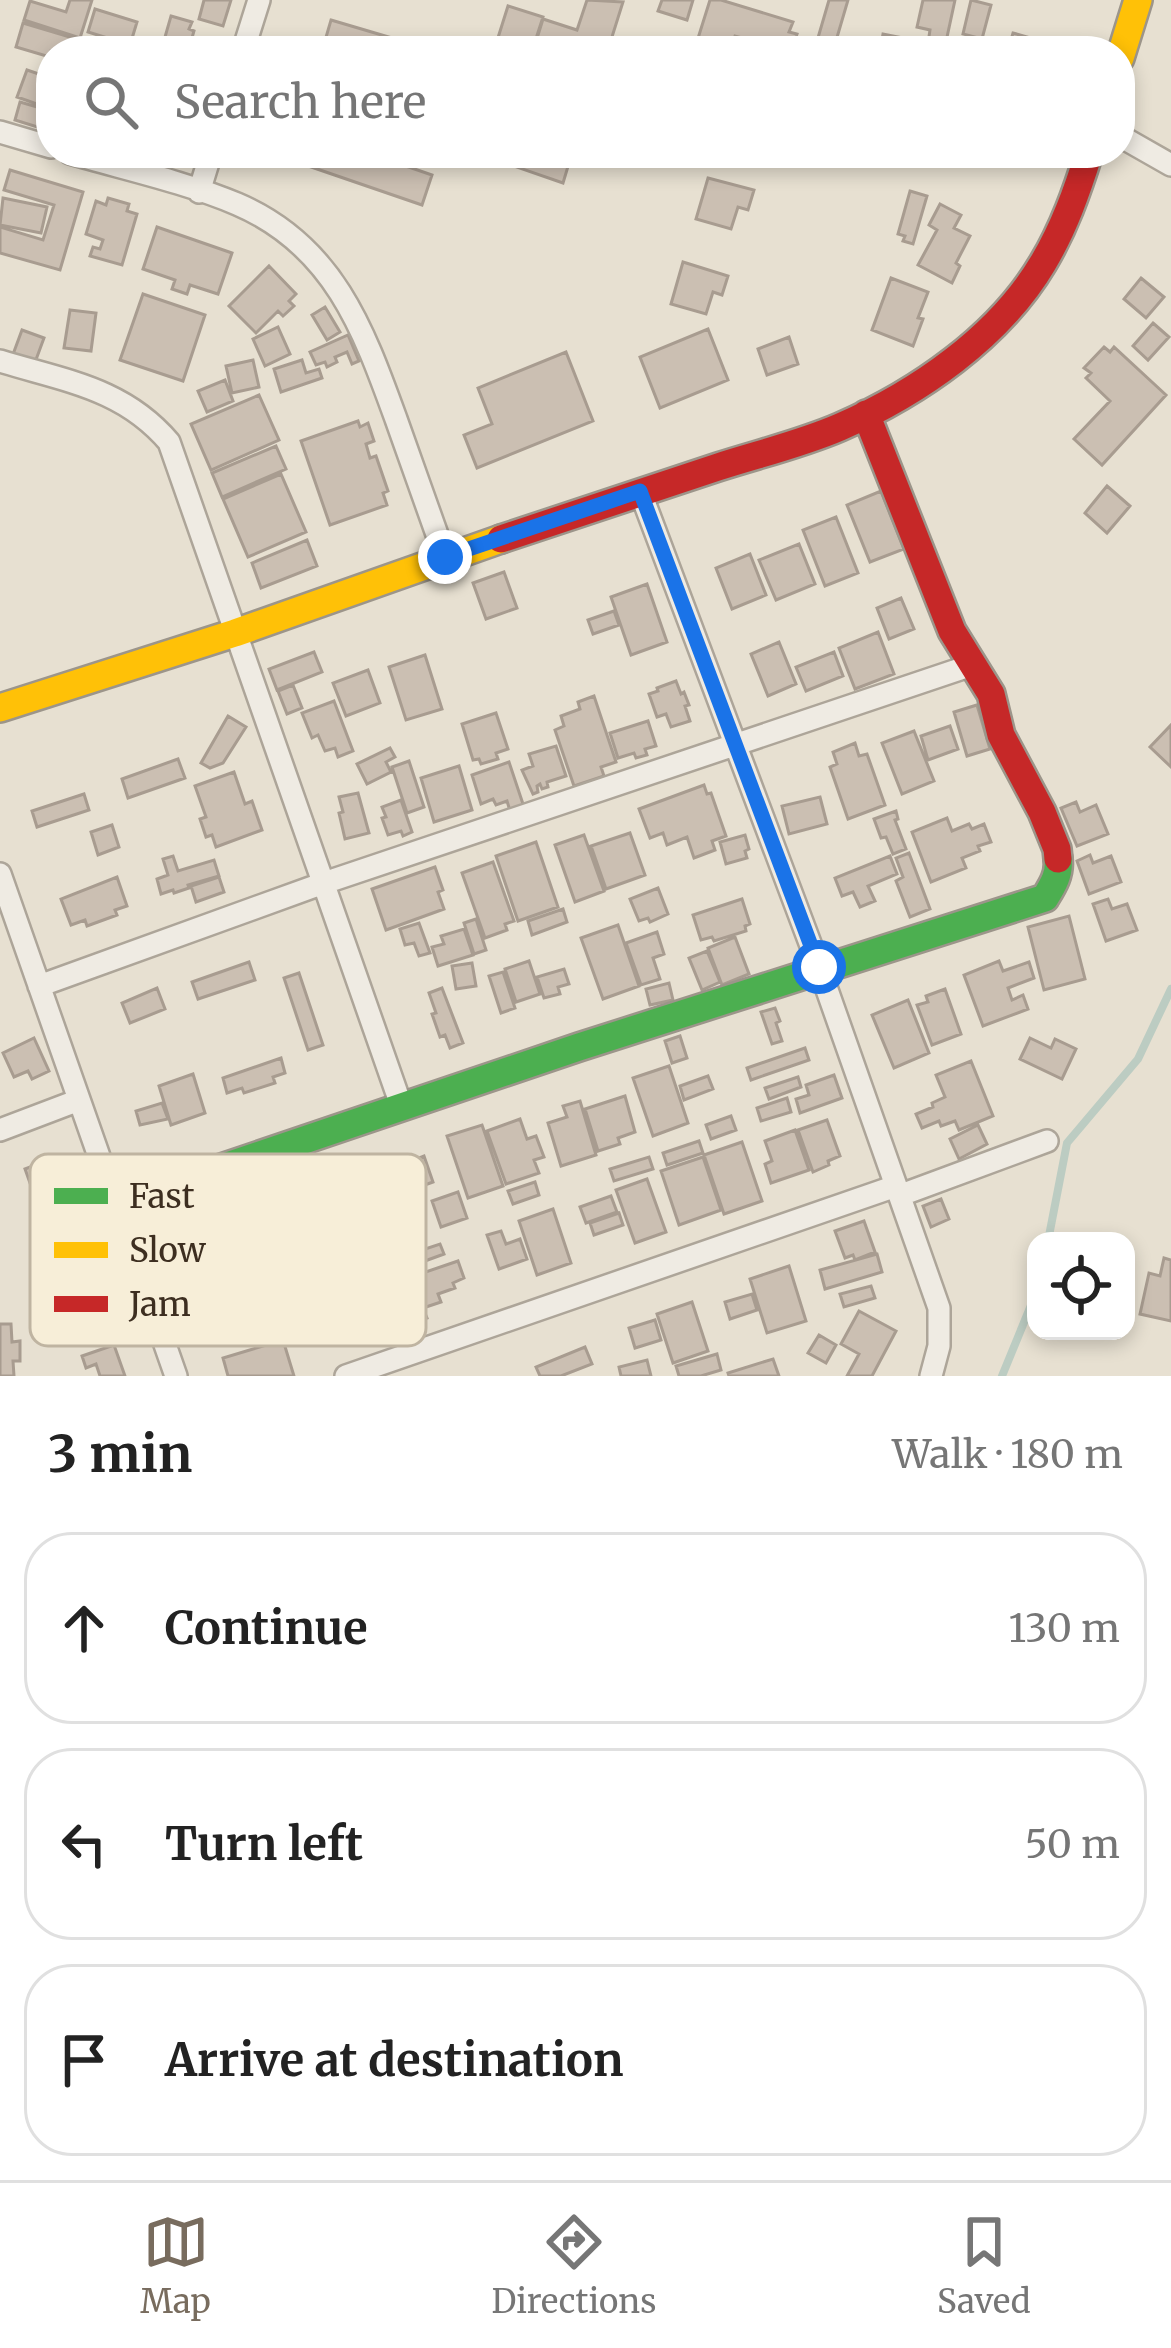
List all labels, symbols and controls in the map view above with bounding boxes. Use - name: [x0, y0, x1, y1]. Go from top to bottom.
- search box: [36, 36, 1135, 168]
- icon: search: [78, 69, 144, 135]
- text: Search here: [174, 74, 426, 130]
- route end: [418, 530, 472, 584]
- route start: [792, 940, 846, 994]
- legend: [30, 1154, 426, 1346]
- text: Fast: [129, 1176, 195, 1217]
- text: Slow: [129, 1230, 207, 1271]
- map controls: [1027, 1232, 1135, 1340]
- button: locate: [1027, 1232, 1135, 1340]
- text: Jam: [128, 1284, 191, 1325]
- text: 3 min: [48, 1422, 192, 1486]
- text: Walk · 180 m: [892, 1430, 1123, 1479]
- icon: ahead: [51, 1595, 117, 1661]
- text: Continue: [165, 1600, 367, 1656]
- text: 130 m: [1008, 1604, 1120, 1653]
- icon: left: [51, 1811, 117, 1877]
- text: Turn left: [165, 1816, 363, 1872]
- text: 50 m: [1025, 1820, 1120, 1869]
- icon: arrive: [51, 2027, 117, 2093]
- text: Arrive at destination: [165, 2032, 623, 2088]
- tab: Map: [140, 2209, 211, 2322]
- tab: Directions: [491, 2209, 656, 2322]
- tab: Saved: [937, 2209, 1031, 2322]

